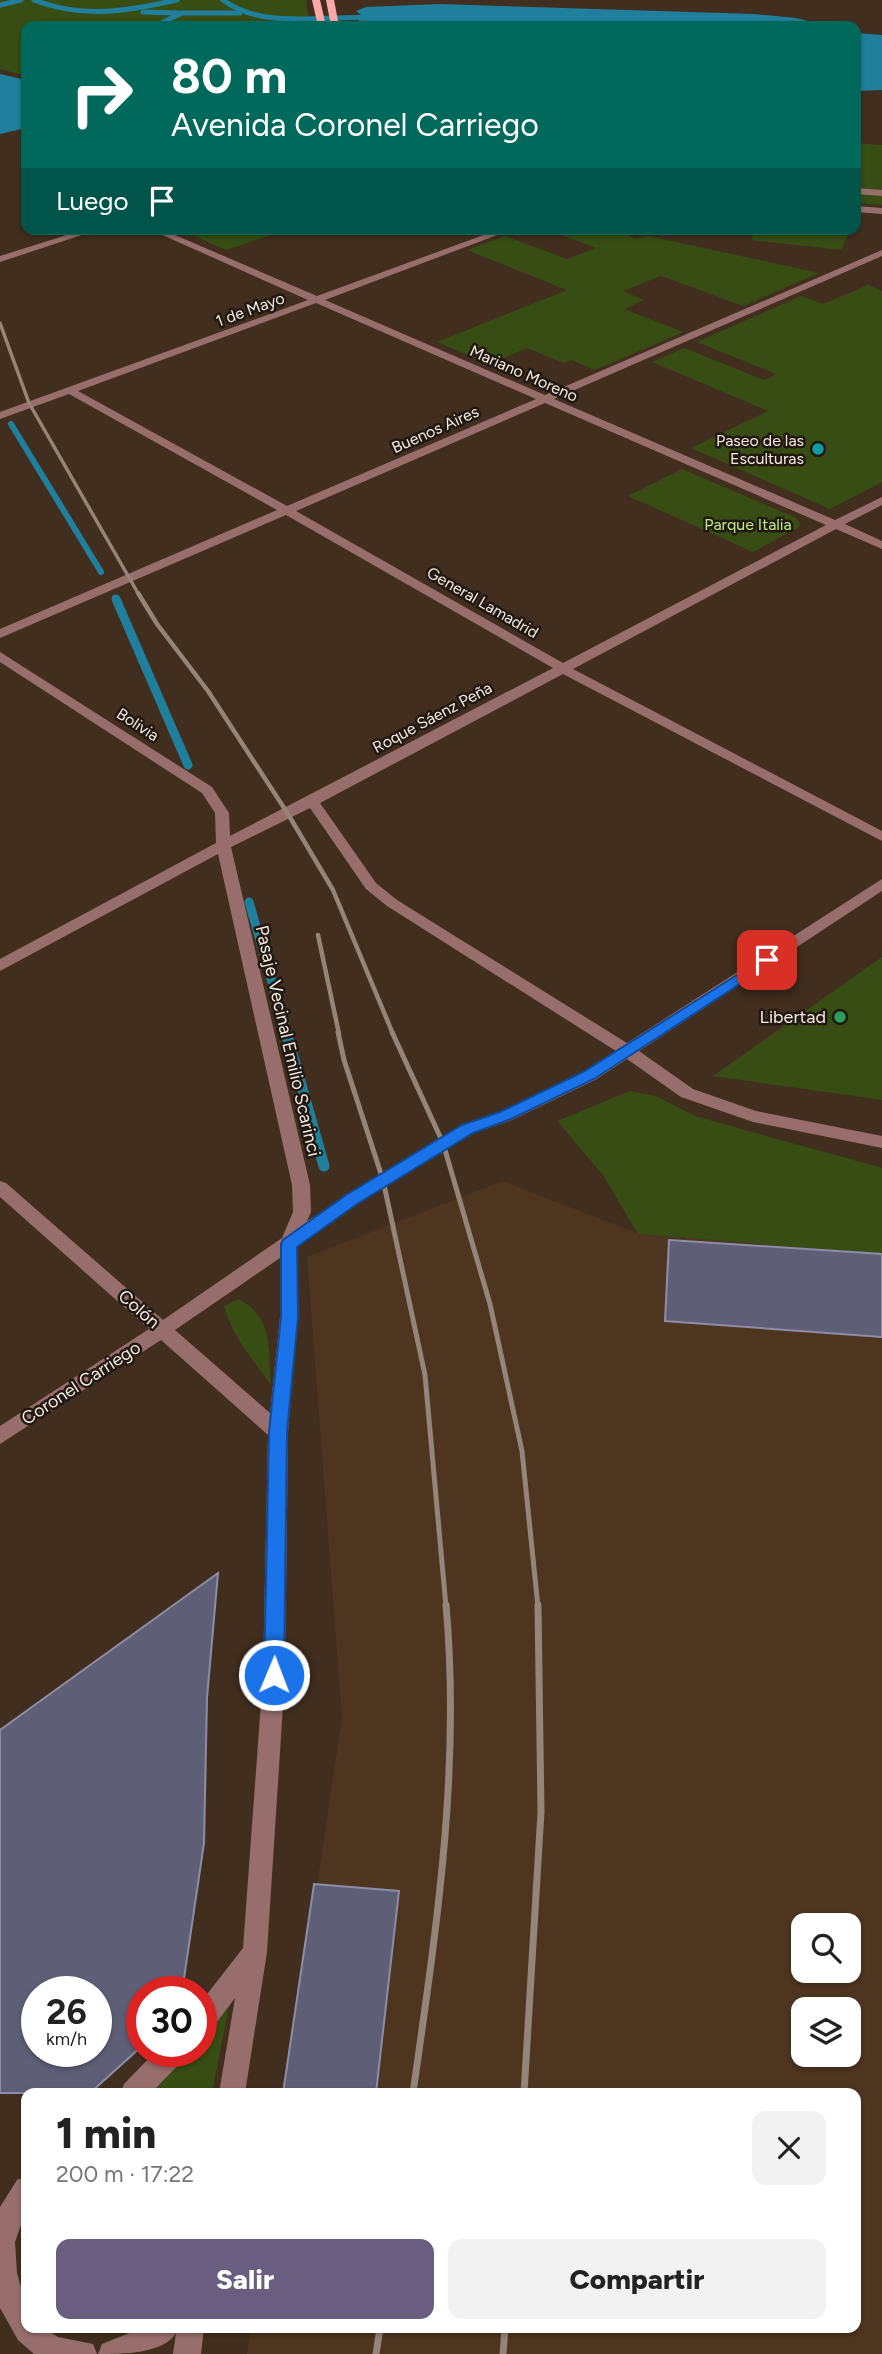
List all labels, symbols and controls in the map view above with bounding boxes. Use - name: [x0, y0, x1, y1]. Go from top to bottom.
- text: 80 m: [171, 46, 287, 105]
- icon: right: [56, 49, 147, 140]
- text: Avenida Coronel Carriego: [171, 106, 539, 144]
- icon: arrive: [143, 182, 181, 220]
- text: Luego: [56, 185, 129, 217]
- street label: 1 de Mayo: [213, 288, 287, 331]
- street label: Mariano Moreno: [467, 341, 581, 406]
- street label: Buenos Aires: [389, 402, 482, 457]
- place label: Paseo de las Esculturas: [716, 431, 804, 468]
- marker: Paseo de las Esculturas: [810, 441, 826, 457]
- park label: Parque Italia: [704, 515, 792, 534]
- street label: General Lamadrid: [424, 563, 542, 642]
- street label: Roque Sáenz Peña: [369, 678, 495, 757]
- street label: Bolivia: [113, 704, 162, 745]
- street label: Pasaje Vecinal Emilio Scarinci: [251, 923, 325, 1159]
- pin: [737, 930, 797, 990]
- icon: arrive: [748, 941, 786, 979]
- place label: Libertad: [760, 1006, 826, 1028]
- marker: Libertad: [832, 1009, 848, 1025]
- street label: Colón: [114, 1285, 164, 1333]
- street label: Coronel Carriego: [17, 1336, 145, 1430]
- position arrow: [237, 1638, 311, 1712]
- map controls: [791, 1913, 861, 2067]
- button: search: [791, 1913, 861, 1983]
- speed limit sign: 30: [126, 1976, 217, 2067]
- text: 26: [46, 1991, 87, 2033]
- button: layers: [791, 1997, 861, 2067]
- text: km/h: [46, 2028, 87, 2050]
- text: 1 min: [56, 2108, 156, 2159]
- button: close: [752, 2111, 826, 2185]
- text: 200 m · 17:22: [56, 2160, 194, 2188]
- button: Salir: [56, 2239, 434, 2319]
- button: Compartir: [448, 2239, 826, 2319]

